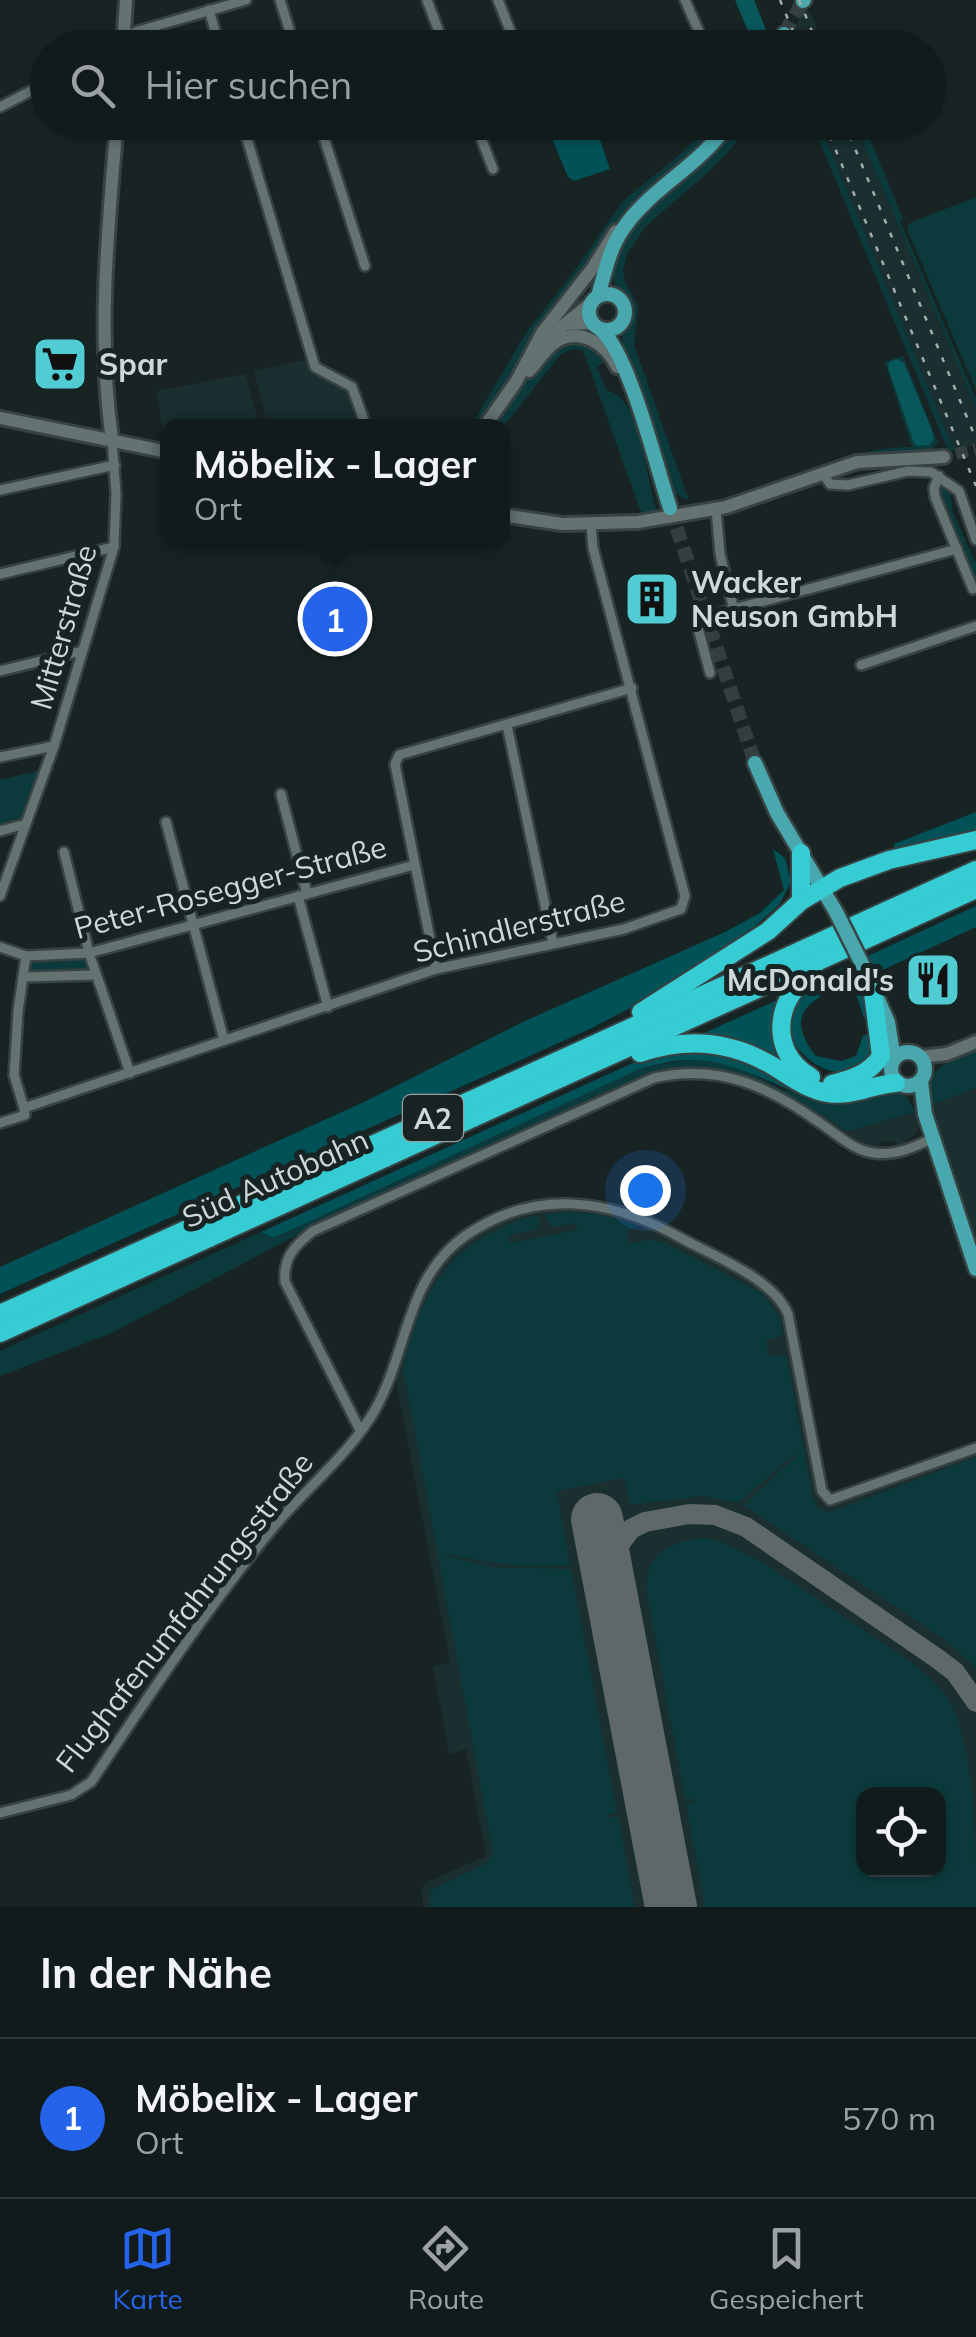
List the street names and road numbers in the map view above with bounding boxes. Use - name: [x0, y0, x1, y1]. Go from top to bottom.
- street label: Mitterstraße: [21, 540, 105, 714]
- street label: Peter-Rosegger-Straße: [70, 827, 390, 947]
- street label: Schindlerstraße: [409, 881, 629, 971]
- road number: A2: [403, 1095, 463, 1141]
- street label: Süd Autobahn: [176, 1120, 374, 1236]
- street label: Flughafenumfahrungsstraße: [47, 1444, 321, 1780]

